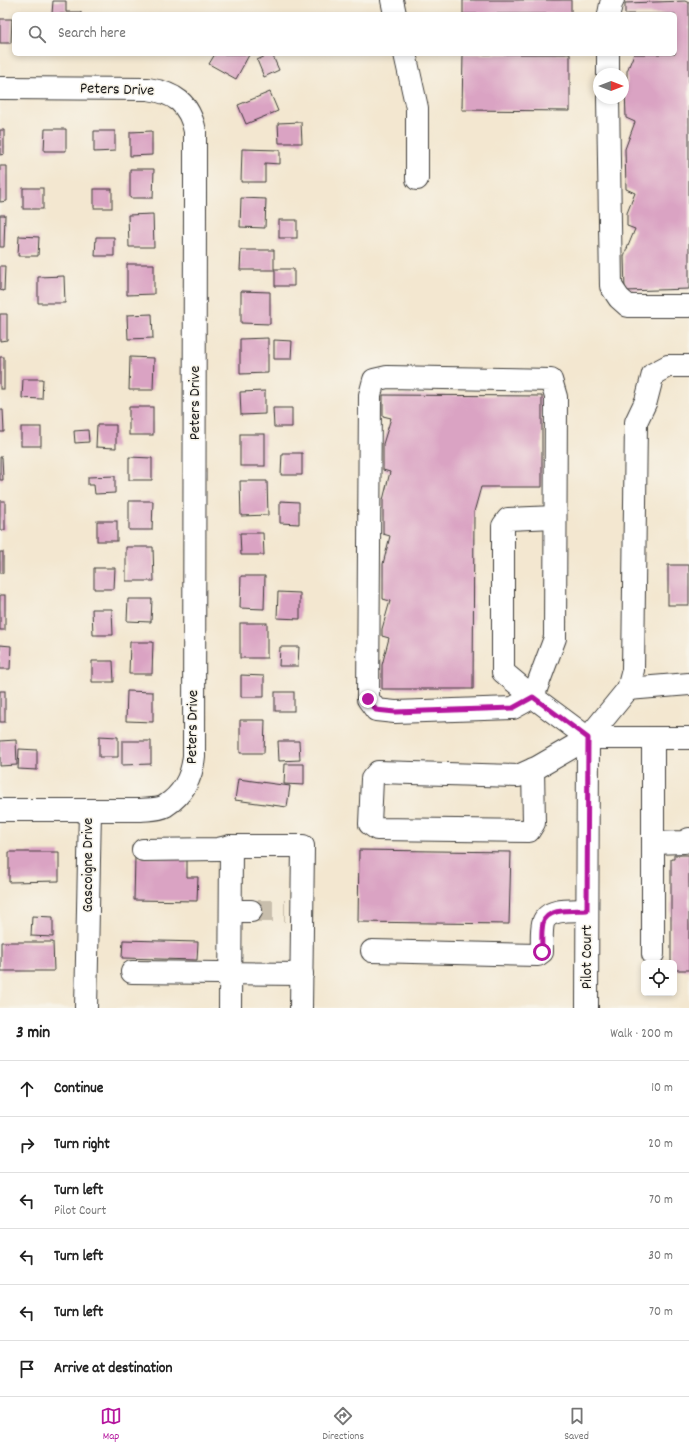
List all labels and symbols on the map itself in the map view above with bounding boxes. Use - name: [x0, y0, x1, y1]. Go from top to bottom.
- north arrow: [593, 68, 629, 104]
- street label: Peters Drive: [79, 77, 155, 103]
- street label: Peters Drive: [184, 366, 207, 440]
- street label: Peters Drive: [181, 690, 205, 764]
- route end: [359, 690, 377, 708]
- street label: Gascoigne Drive: [77, 818, 100, 912]
- street label: Pilot Court: [576, 925, 599, 989]
- route start: [533, 943, 551, 961]

